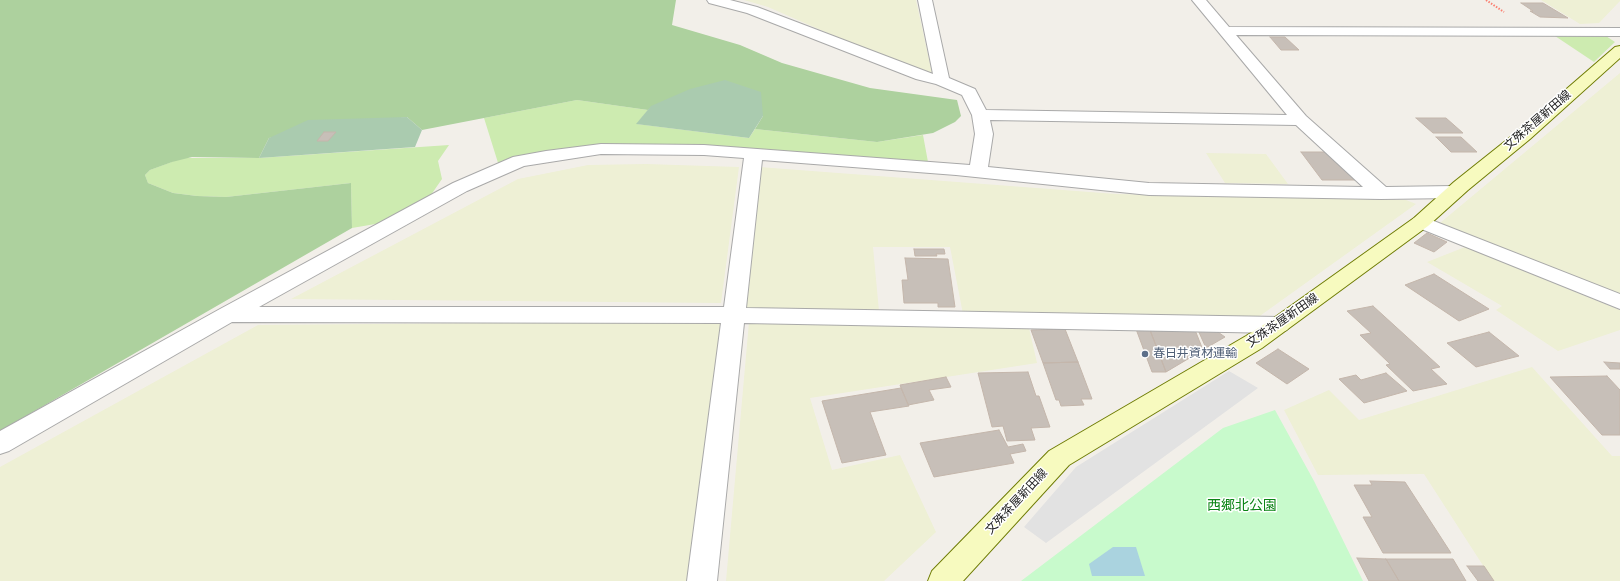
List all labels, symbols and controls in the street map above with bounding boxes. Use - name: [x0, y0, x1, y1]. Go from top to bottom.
- street label: 文殊茶屋新田線: [1502, 88, 1574, 154]
- street label: 文殊茶屋新田線: [1244, 291, 1322, 351]
- place label: 春日井資材運輸: [1153, 347, 1237, 361]
- marker: 春日井資材運輸: [1140, 349, 1150, 359]
- street label: 文殊茶屋新田線: [983, 466, 1051, 538]
- park label: 西郷北公園: [1207, 499, 1277, 515]

